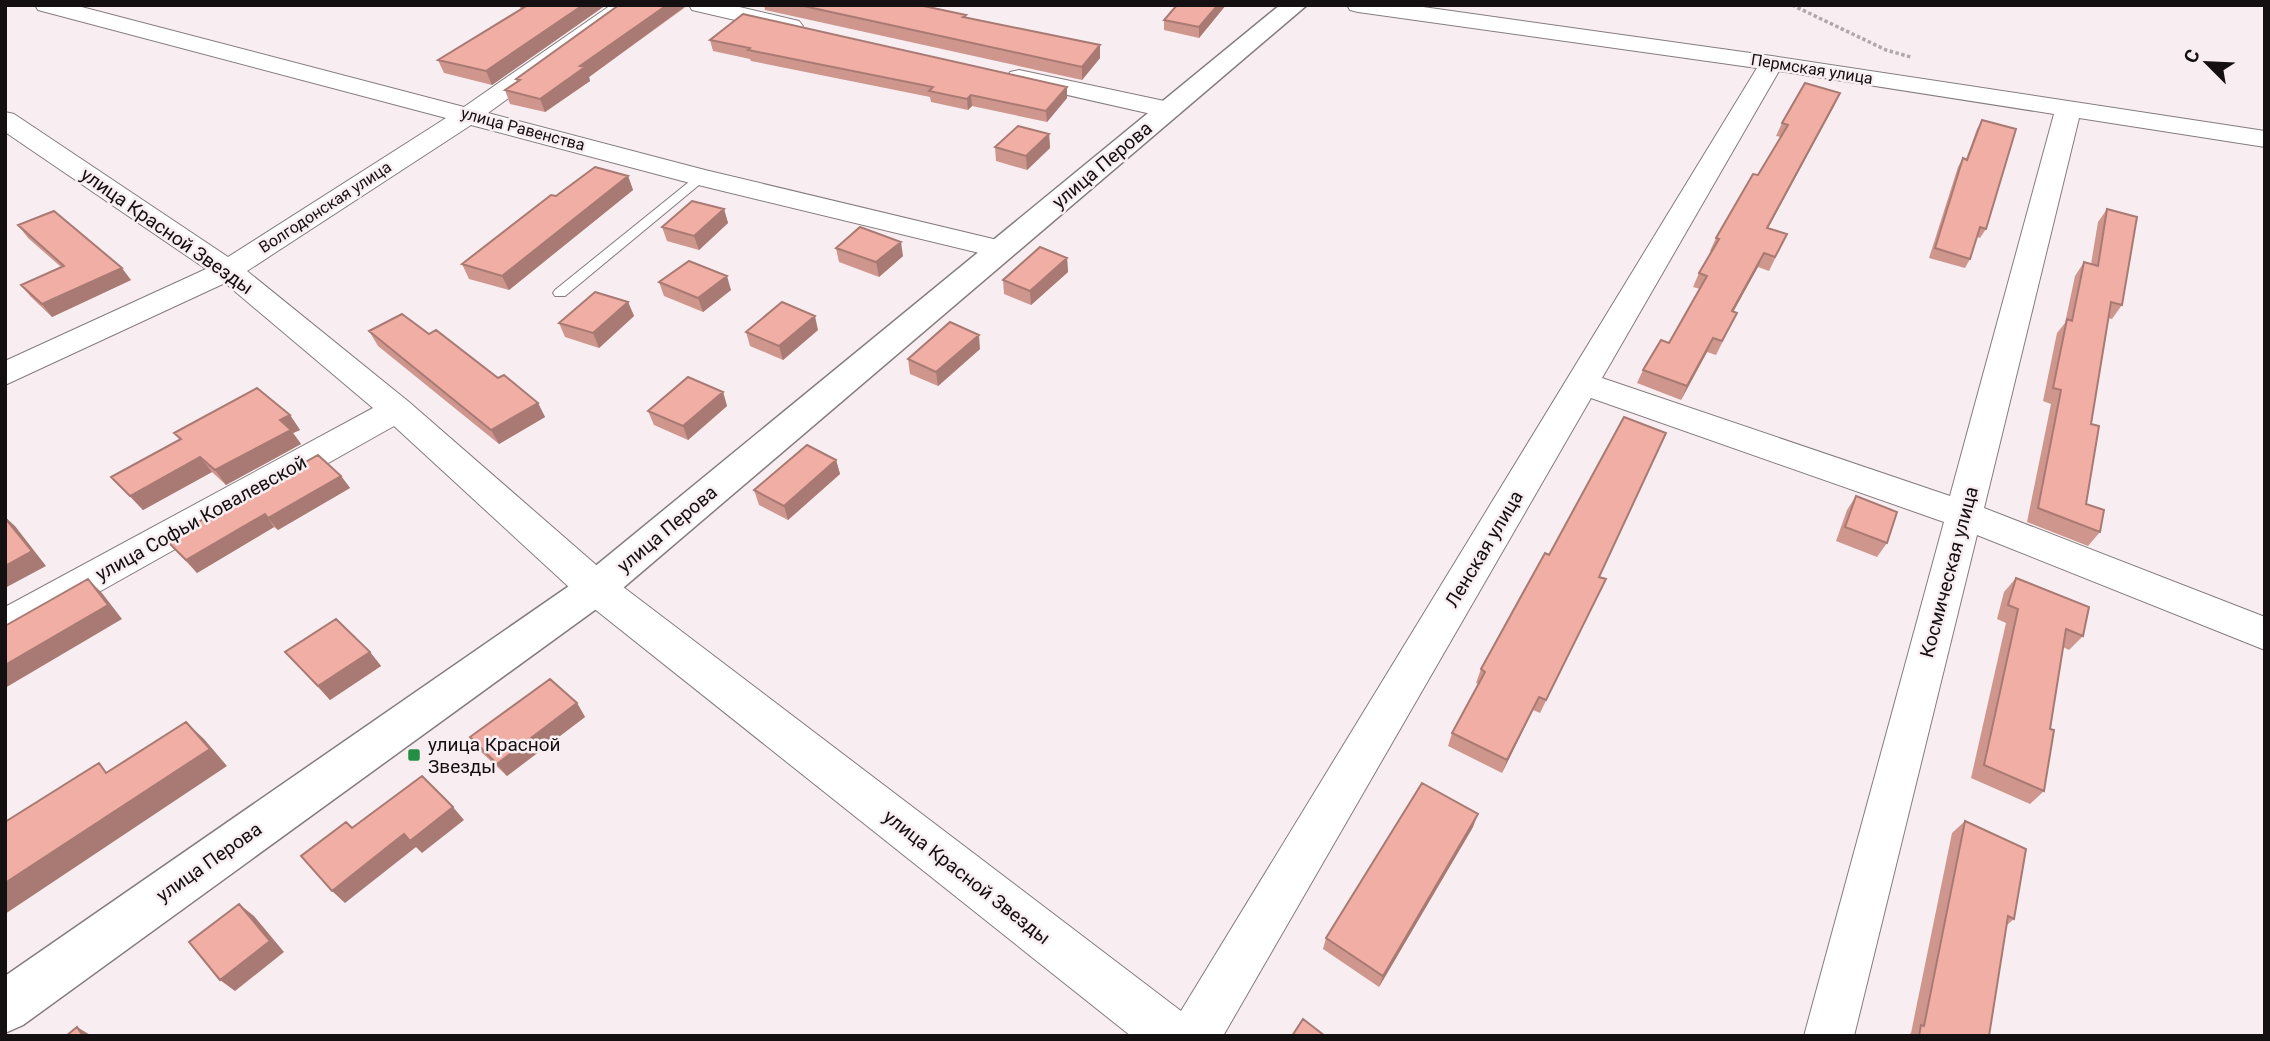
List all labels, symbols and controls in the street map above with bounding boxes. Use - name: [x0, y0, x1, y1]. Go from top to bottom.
- north arrow: [2172, 28, 2242, 98]
- text: С: [2179, 46, 2205, 67]
- street label: Пермская улица: [1750, 50, 1874, 88]
- street label: улица Равенства: [459, 103, 587, 155]
- street label: улица Перова: [1047, 117, 1157, 213]
- street label: Волгодонская улица: [255, 157, 395, 257]
- street label: улица Красной Звезды: [76, 163, 258, 299]
- street label: улица Софьи Ковалевской: [92, 450, 310, 586]
- street label: улица Перова: [612, 481, 722, 577]
- street label: Космическая улица: [1915, 484, 1983, 660]
- street label: Ленская улица: [1440, 486, 1528, 612]
- place label: улица Красной Звезды: [428, 733, 561, 778]
- marker: улица Красной Звезды: [406, 747, 422, 763]
- street label: улица Красной Звезды: [879, 805, 1055, 949]
- street label: улица Перова: [152, 817, 266, 907]

